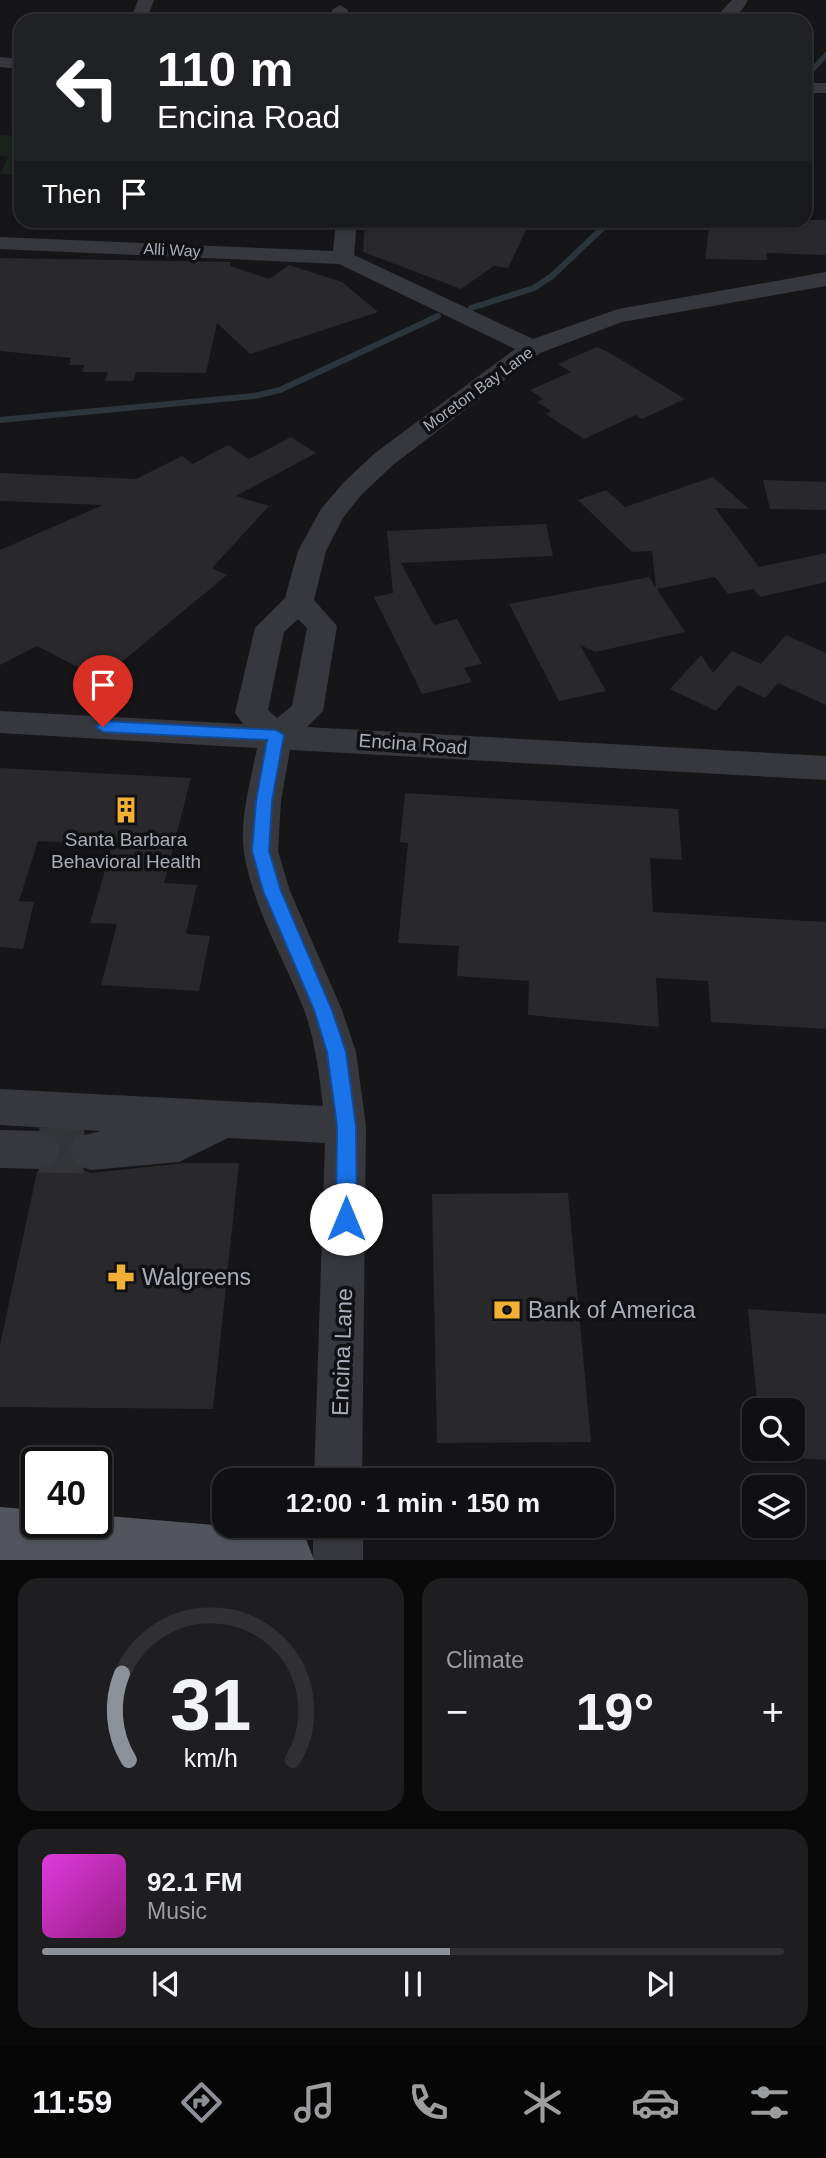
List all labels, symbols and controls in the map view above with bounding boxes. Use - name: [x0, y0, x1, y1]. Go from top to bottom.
- icon: left: [42, 42, 133, 133]
- text: 110 m: [157, 42, 293, 96]
- text: Encina Road: [157, 99, 340, 135]
- icon: arrive: [115, 175, 153, 213]
- text: Then: [42, 179, 101, 209]
- street label: Alli Way: [143, 240, 201, 260]
- street label: Moreton Bay Lane: [420, 344, 536, 434]
- pin: [73, 655, 133, 727]
- icon: arrive: [84, 666, 122, 704]
- street label: Encina Road: [358, 730, 468, 758]
- building icon: Santa Barbara Behavioral Health: [111, 795, 141, 825]
- place label: Santa Barbara Behavioral Health: [51, 829, 201, 872]
- position arrow: [309, 1182, 383, 1256]
- pharmacy icon: Walgreens: [106, 1262, 136, 1292]
- place label: Walgreens: [142, 1264, 251, 1290]
- street label: Encina Lane: [327, 1288, 357, 1416]
- bank icon: Bank of America: [492, 1295, 522, 1325]
- place label: Bank of America: [528, 1297, 696, 1323]
- map controls: [742, 1398, 805, 1538]
- button: search: [742, 1398, 805, 1461]
- speed limit sign: 40: [21, 1447, 112, 1538]
- button: layers: [742, 1475, 805, 1538]
- text: 12:00 · 1 min · 150 m: [286, 1488, 540, 1518]
- text: Climate: [446, 1647, 524, 1673]
- text: 31: [171, 1665, 251, 1746]
- text: 19°: [576, 1683, 654, 1741]
- text: −: [446, 1691, 468, 1733]
- text: +: [762, 1691, 784, 1733]
- text: km/h: [184, 1744, 238, 1772]
- text: 92.1 FM: [147, 1867, 242, 1897]
- text: Music: [147, 1898, 207, 1924]
- icon: previous: [147, 1965, 185, 2003]
- icon: pause: [394, 1965, 432, 2003]
- icon: next: [641, 1965, 679, 2003]
- icon: directions: [177, 2078, 226, 2127]
- icon: music: [290, 2078, 339, 2127]
- icon: phone: [404, 2078, 453, 2127]
- icon: climate: [518, 2078, 567, 2127]
- icon: car: [631, 2078, 680, 2127]
- icon: filters: [745, 2078, 794, 2127]
- text: 11:59: [32, 2084, 112, 2120]

